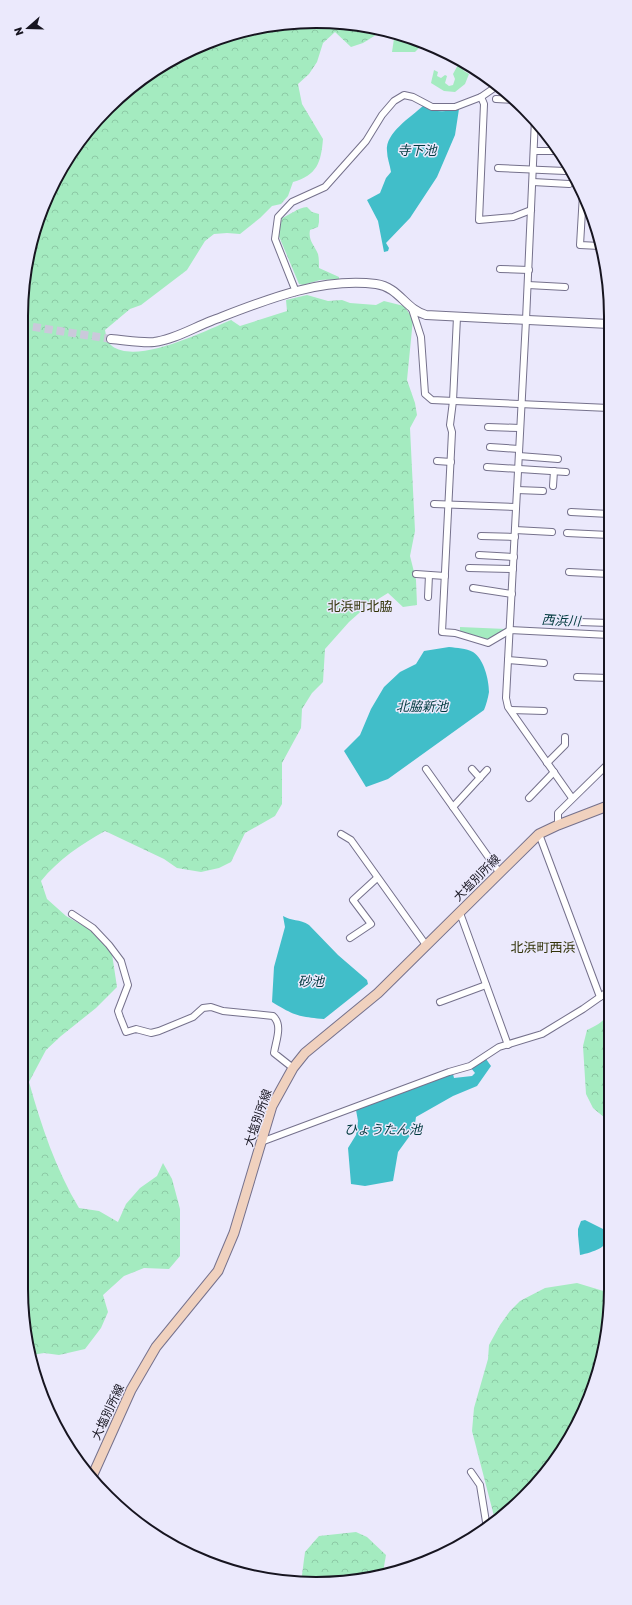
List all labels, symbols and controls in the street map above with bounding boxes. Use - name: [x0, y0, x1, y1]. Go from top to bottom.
- north arrow: [8, 8, 48, 48]
- text: N: [12, 25, 27, 37]
- water label: 寺下池: [397, 143, 438, 158]
- district label: 北浜町北脇: [327, 599, 393, 614]
- water label: 西浜川: [541, 612, 583, 629]
- water label: 北脇新池: [396, 699, 450, 714]
- street label: 大塩別所線: [451, 852, 503, 904]
- district label: 北浜町西浜: [510, 940, 576, 955]
- water label: 砂池: [298, 974, 326, 989]
- street label: 大塩別所線: [242, 1087, 274, 1149]
- water label: ひょうたん池: [344, 1122, 424, 1137]
- street label: 大塩別所線: [89, 1382, 127, 1442]

